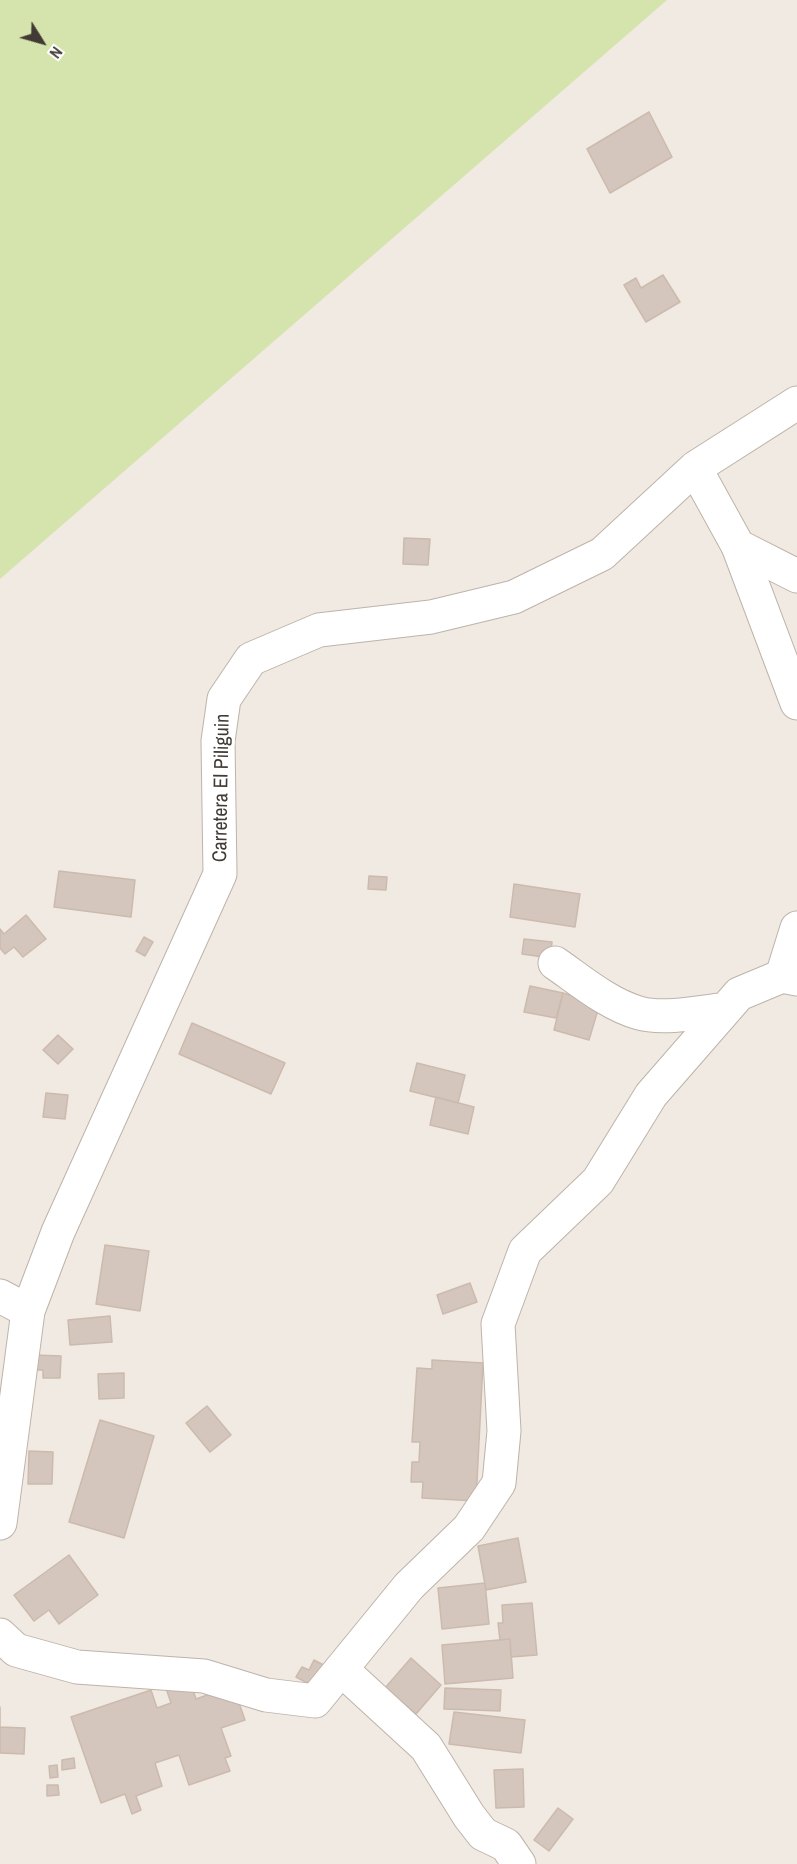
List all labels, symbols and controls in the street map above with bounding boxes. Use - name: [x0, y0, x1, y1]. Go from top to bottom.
- north arrow: [12, 12, 72, 72]
- text: N: [45, 42, 68, 63]
- street label: Carretera El Piliguin: [209, 714, 235, 862]

